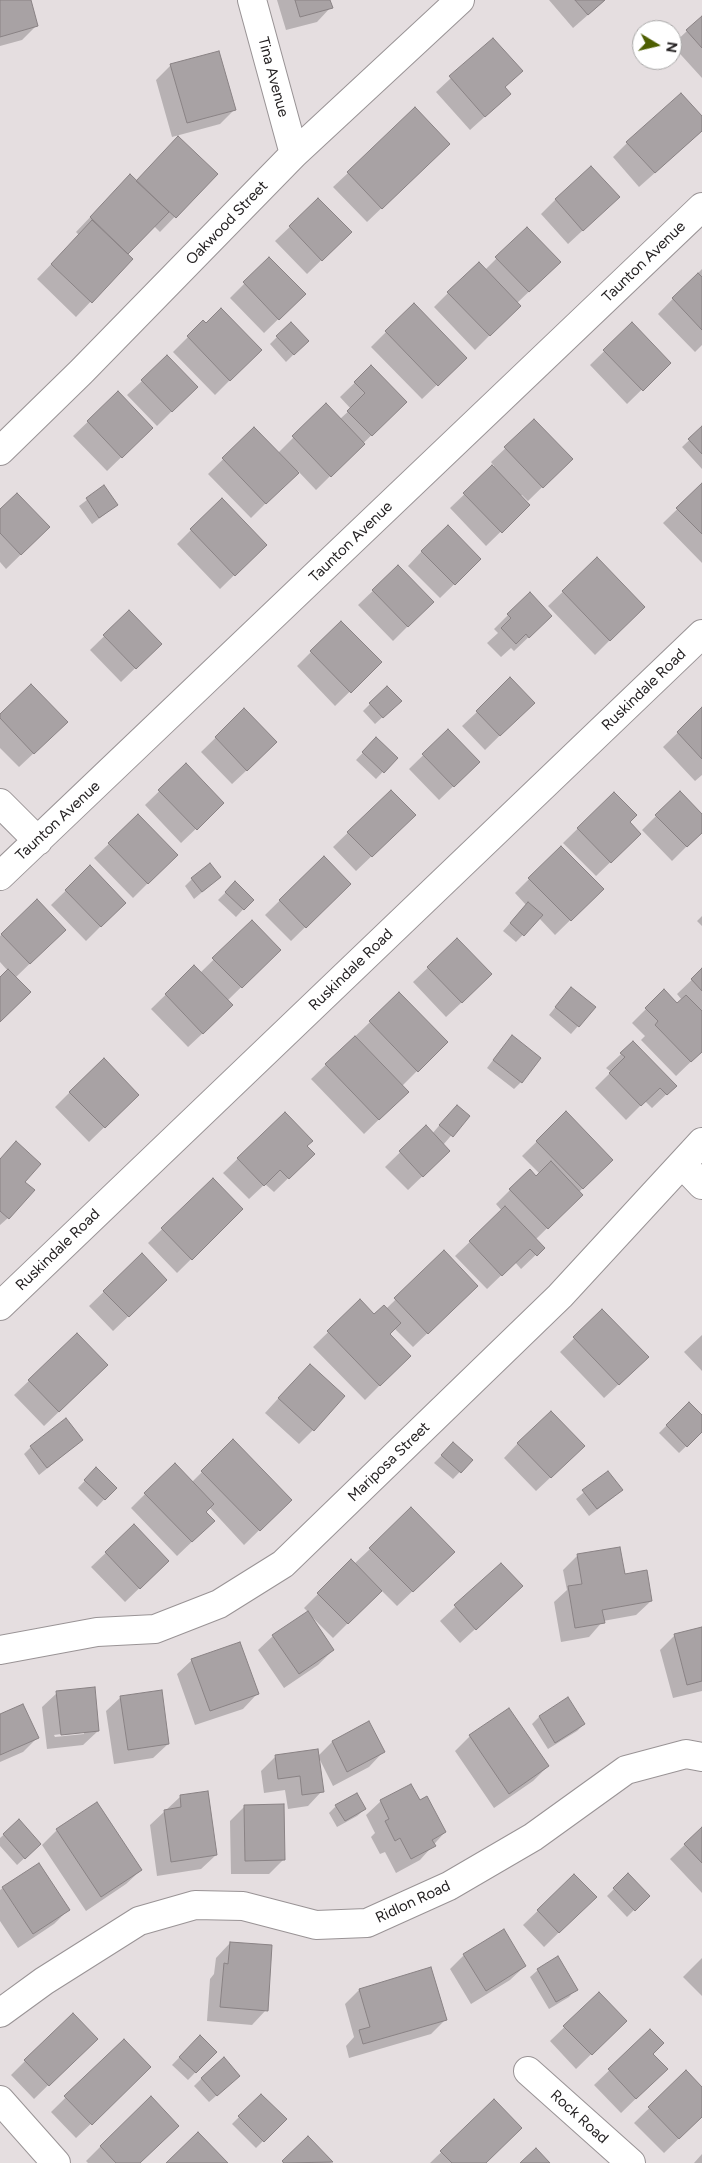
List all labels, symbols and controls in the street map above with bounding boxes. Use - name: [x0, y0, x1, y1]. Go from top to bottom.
- north arrow: [632, 20, 682, 70]
- street label: Tina Avenue: [254, 35, 292, 119]
- text: N: [662, 41, 681, 54]
- street label: Oakwood Street: [182, 177, 272, 269]
- street label: Taunton Avenue: [599, 218, 689, 306]
- street label: Taunton Avenue: [306, 498, 396, 586]
- street label: Ruskindale Road: [598, 645, 690, 735]
- street label: Taunton Avenue: [12, 777, 104, 865]
- street label: Ruskindale Road: [305, 925, 397, 1015]
- street label: Ruskindale Road: [12, 1205, 104, 1295]
- street label: Mariposa Street: [344, 1418, 434, 1506]
- street label: Ridlon Road: [373, 1877, 453, 1927]
- street label: Rock Road: [546, 2086, 612, 2148]

